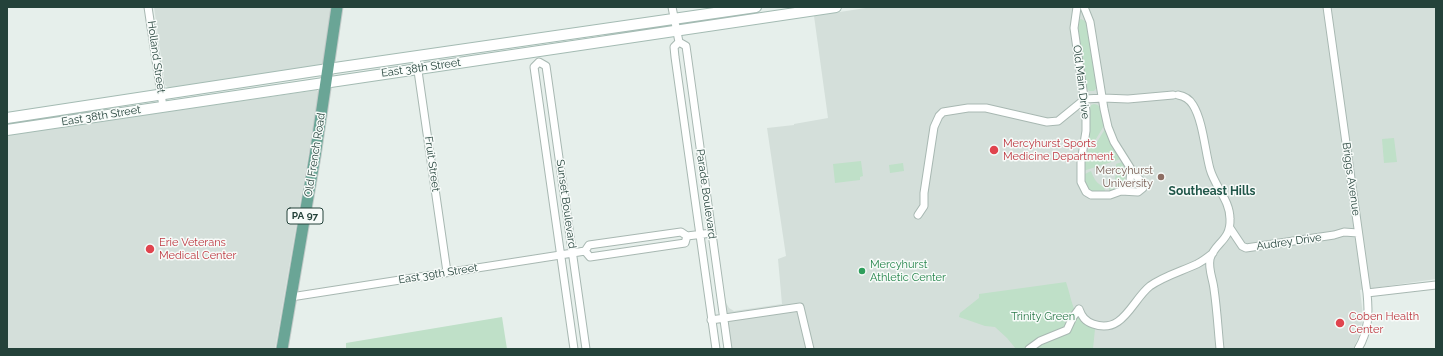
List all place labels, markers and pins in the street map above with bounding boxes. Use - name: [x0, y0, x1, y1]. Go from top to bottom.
- place label: Mercyhurst Sports Medicine Department: [1003, 137, 1114, 163]
- marker: Mercyhurst Sports Medicine Department: [988, 144, 1000, 156]
- place label: Mercyhurst University: [1096, 164, 1153, 190]
- marker: Mercyhurst University: [1156, 172, 1166, 182]
- place label: Erie Veterans Medical Center: [159, 236, 236, 262]
- marker: Erie Veterans Medical Center: [144, 243, 156, 255]
- place label: Mercyhurst Athletic Center: [870, 258, 946, 284]
- marker: Mercyhurst Athletic Center: [857, 266, 867, 276]
- place label: Coben Health Center: [1349, 310, 1419, 336]
- marker: Coben Health Center: [1334, 317, 1346, 329]

